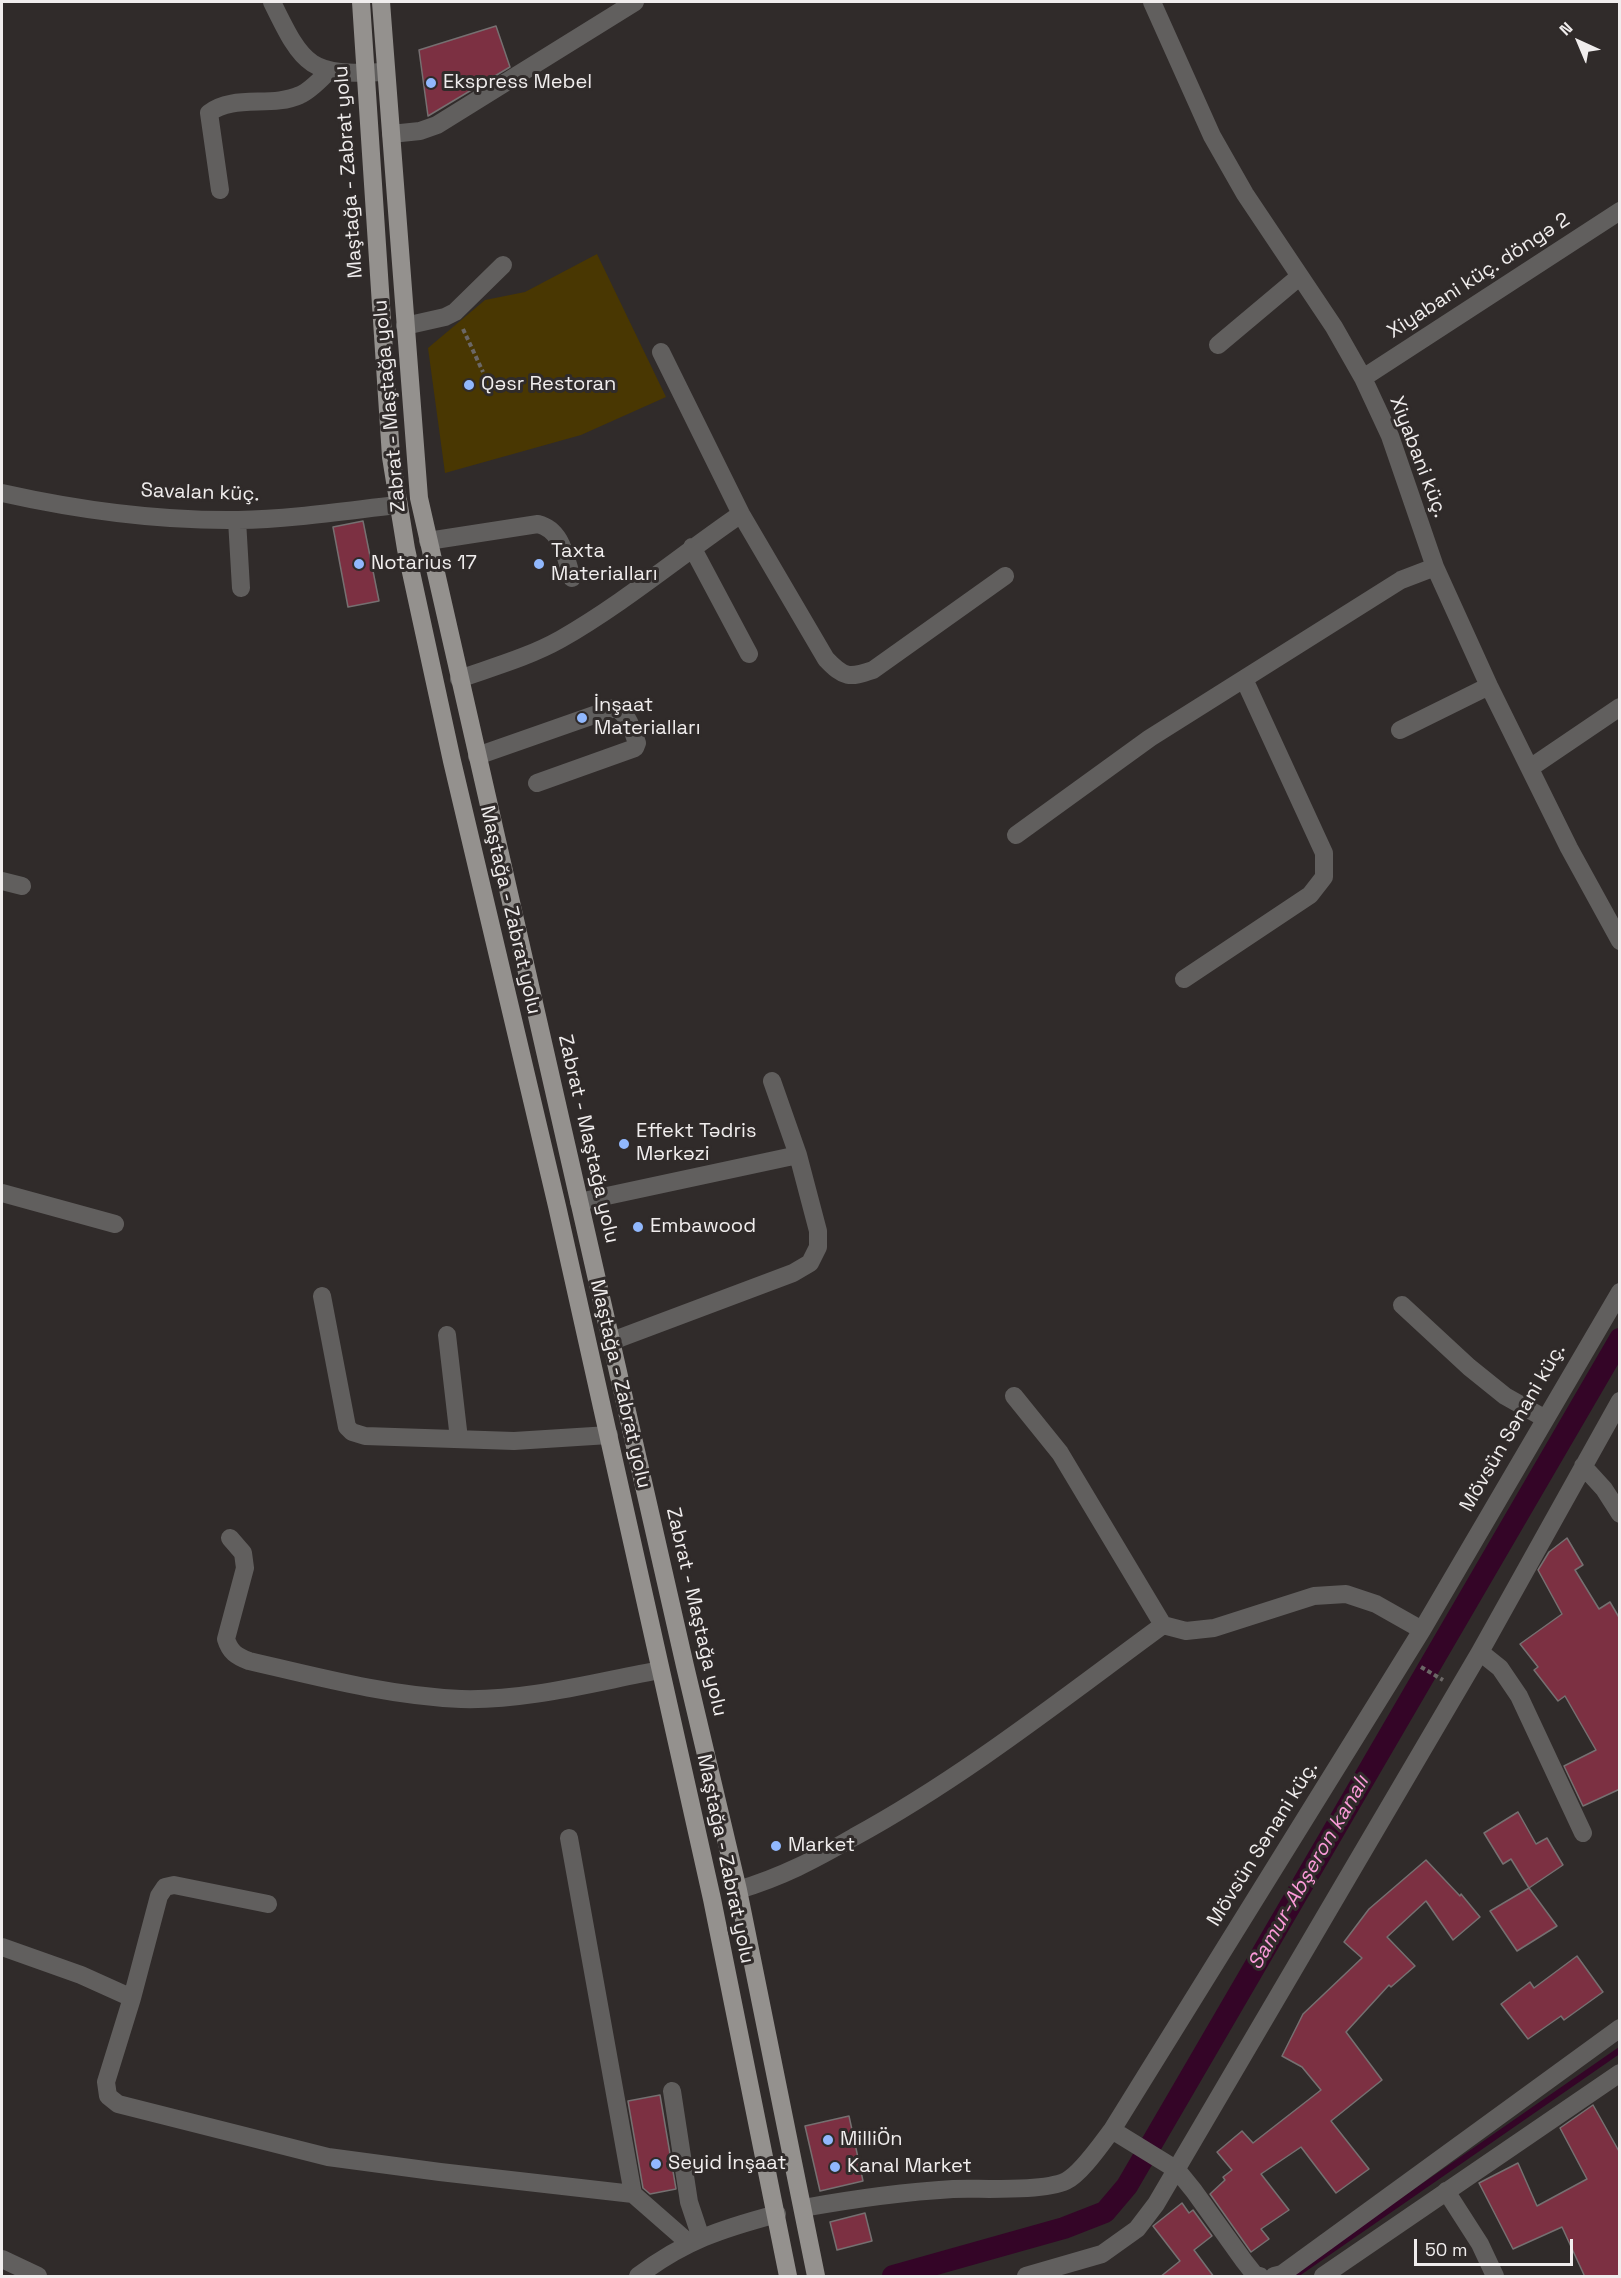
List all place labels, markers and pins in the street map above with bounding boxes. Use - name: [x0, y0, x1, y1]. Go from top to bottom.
- place label: Ekspress Mebel: [443, 71, 592, 95]
- marker: Ekspress Mebel: [424, 76, 438, 90]
- place label: Qəsr Restoran: [481, 373, 616, 397]
- marker: Qəsr Restoran: [462, 378, 476, 392]
- place label: Taxta Materialları: [551, 540, 658, 587]
- place label: Notarius 17: [371, 552, 477, 576]
- marker: Notarius 17: [352, 557, 366, 571]
- marker: Taxta Materialları: [532, 557, 546, 571]
- place label: İnşaat Materialları: [594, 694, 701, 741]
- marker: İnşaat Materialları: [575, 711, 589, 725]
- place label: Effekt Tədris Mərkəzi: [636, 1120, 756, 1167]
- marker: Effekt Tədris Mərkəzi: [617, 1137, 631, 1151]
- place label: Embawood: [650, 1215, 756, 1239]
- marker: Embawood: [631, 1220, 645, 1234]
- place label: Market: [788, 1834, 855, 1858]
- marker: Market: [769, 1839, 783, 1853]
- place label: MilliÖn: [840, 2128, 903, 2152]
- marker: MilliÖn: [821, 2133, 835, 2147]
- place label: Seyid İnşaat: [668, 2152, 786, 2176]
- place label: Kanal Market: [847, 2155, 972, 2179]
- marker: Seyid İnşaat: [649, 2157, 663, 2171]
- marker: Kanal Market: [828, 2160, 842, 2174]

